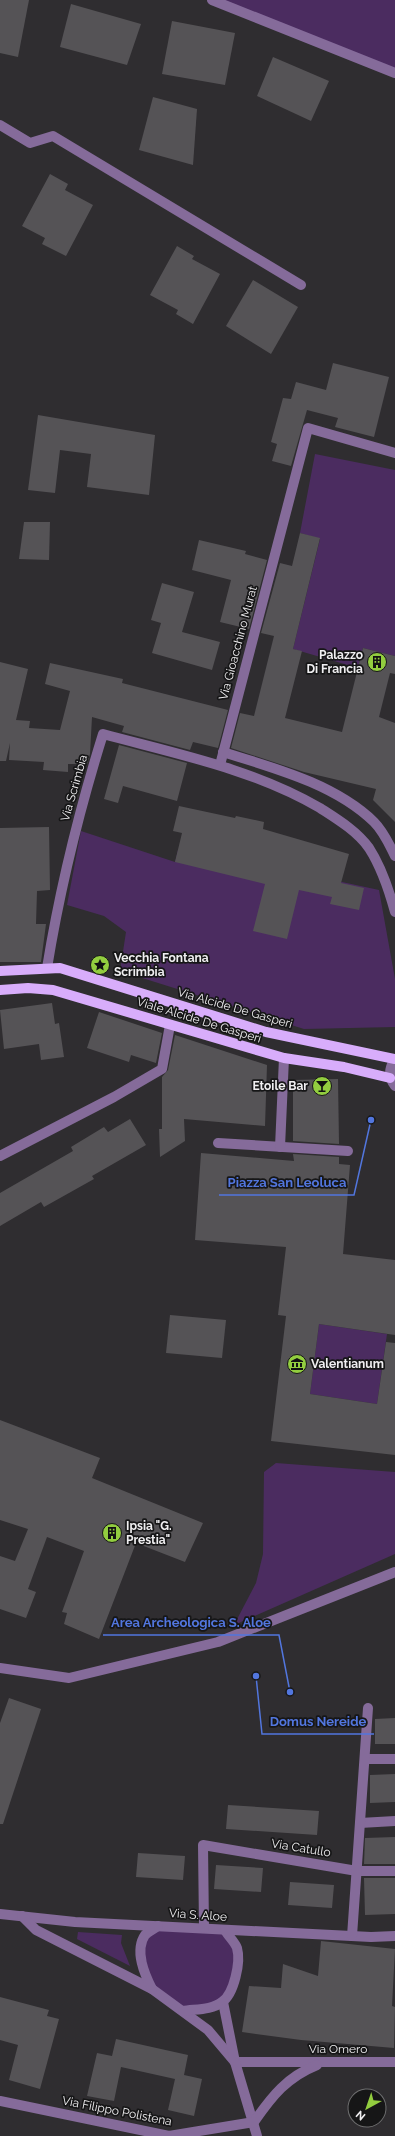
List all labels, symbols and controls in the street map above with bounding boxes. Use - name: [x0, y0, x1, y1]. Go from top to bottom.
- street label: Via Gioacchino Murat: [216, 584, 260, 702]
- place label: Palazzo Di Francia: [306, 648, 363, 676]
- building icon: Palazzo Di Francia: [366, 651, 388, 673]
- street label: Via Scrimbia: [58, 753, 90, 823]
- place label: Vecchia Fontana Scrimbia: [114, 951, 209, 979]
- place icon: Vecchia Fontana Scrimbia: [89, 954, 111, 976]
- street label: Via Alcide De Gasperi: [176, 985, 294, 1031]
- street label: Viale Alcide De Gasperi: [135, 994, 263, 1046]
- bar icon: Etoile Bar: [311, 1075, 333, 1097]
- place label: Etoile Bar: [252, 1079, 308, 1093]
- callout: Piazza San Leoluca: [219, 1170, 354, 1195]
- text: Piazza San Leoluca: [228, 1175, 347, 1190]
- museum icon: Valentianum: [286, 1353, 308, 1375]
- place label: Valentianum: [311, 1357, 384, 1371]
- place label: Ipsia "G. Prestia": [126, 1519, 172, 1547]
- building icon: Ipsia "G. Prestia": [101, 1522, 123, 1544]
- callout: Area Archeologica S. Aloe: [103, 1610, 279, 1635]
- text: Area Archeologica S. Aloe: [111, 1615, 271, 1630]
- callout: Domus Nereide: [262, 1709, 374, 1734]
- text: Domus Nereide: [270, 1714, 367, 1729]
- street label: Via Catullo: [270, 1836, 332, 1860]
- street label: Via S. Aloe: [168, 1906, 228, 1924]
- street label: Via Omero: [309, 2042, 367, 2056]
- north arrow: [347, 2088, 387, 2128]
- street label: Via Filippo Polistena: [61, 2093, 173, 2129]
- text: N: [353, 2108, 368, 2123]

